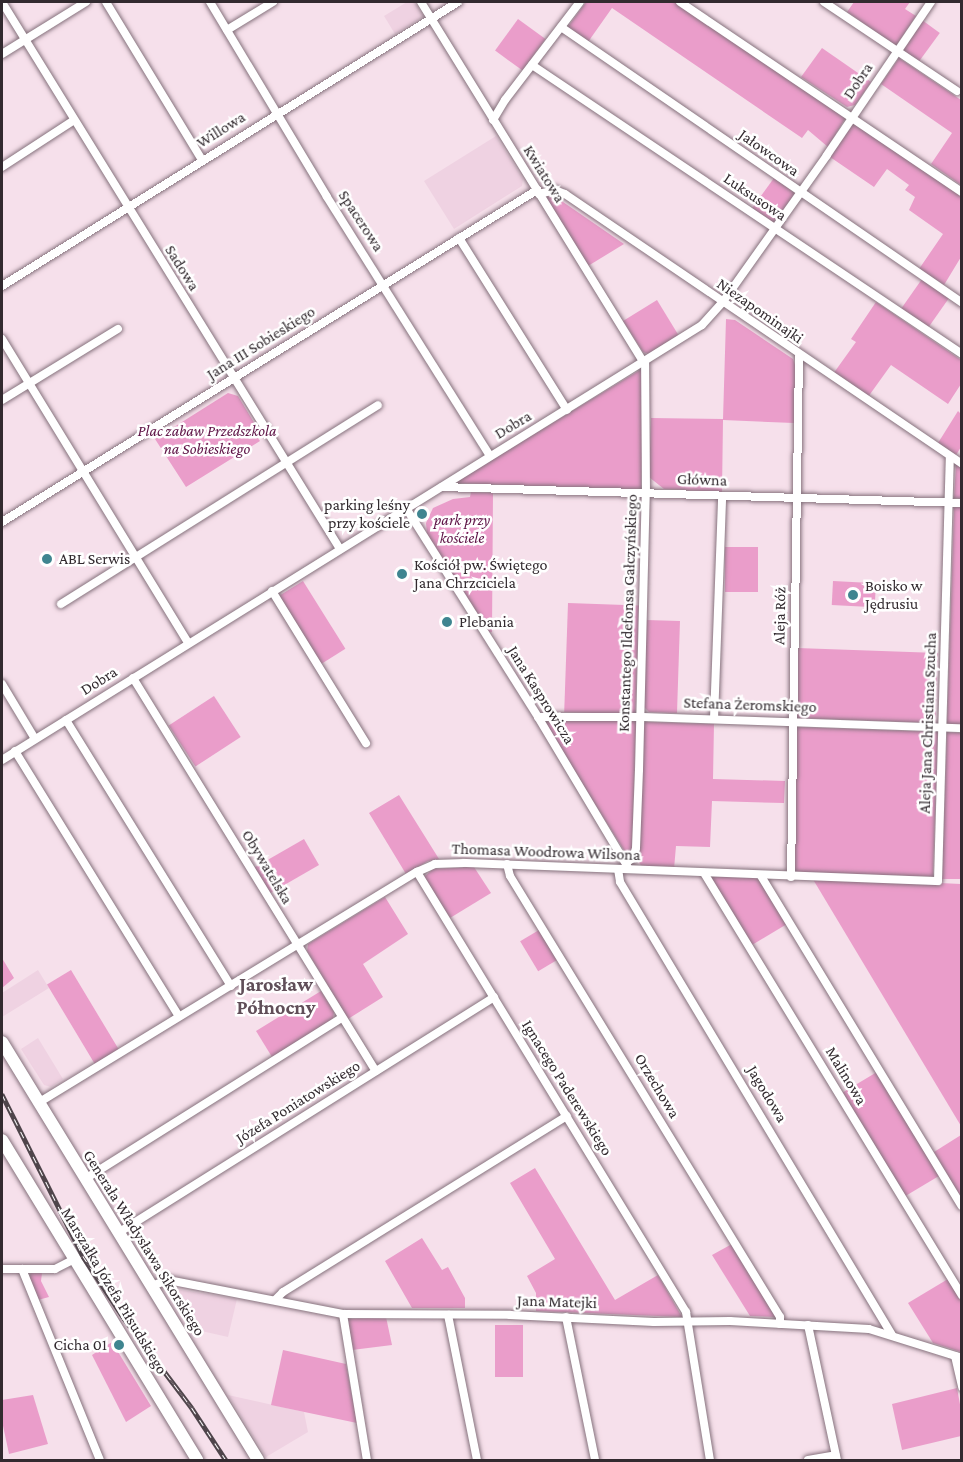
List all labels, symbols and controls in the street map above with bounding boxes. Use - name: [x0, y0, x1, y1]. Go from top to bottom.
- street label: Dobra: [839, 59, 877, 103]
- street label: Willowa: [193, 108, 249, 152]
- street label: Jałowcowa: [735, 125, 803, 181]
- street label: Kwiatowa: [519, 142, 569, 206]
- street label: Luksusowa: [720, 169, 790, 225]
- street label: Spacerowa: [334, 187, 388, 255]
- street label: Sadowa: [161, 242, 203, 294]
- street label: Niezapominajki: [713, 274, 807, 348]
- street label: Jana III Sobieskiego: [203, 302, 319, 384]
- street label: Dobra: [491, 407, 535, 443]
- park label: Plac zabaw Przedszkola na Sobieskiego: [137, 421, 277, 459]
- street label: Główna: [677, 470, 727, 490]
- street label: Konstantego Ildefonsa Gałczyńskiego: [614, 494, 642, 732]
- place label: parking leśny przy kościele: [324, 495, 410, 533]
- marker: parking leśny przy kościele: [415, 507, 429, 521]
- park label: park przy kościele: [434, 510, 490, 548]
- place label: ABL Serwis: [59, 549, 130, 569]
- marker: ABL Serwis: [40, 552, 54, 566]
- place label: Kościół pw. Świętego Jana Chrzciciela: [414, 555, 548, 593]
- marker: Kościół pw. Świętego Jana Chrzciciela: [395, 567, 409, 581]
- place label: Boisko w Jędrusiu: [865, 576, 922, 614]
- street label: Aleja Róż: [770, 587, 790, 645]
- marker: Boisko w Jędrusiu: [846, 588, 860, 602]
- place label: Plebania: [459, 612, 514, 632]
- marker: Plebania: [440, 615, 454, 629]
- street label: Aleja Jana Christiana Szucha: [915, 632, 941, 814]
- street label: Jana Kasprowicza: [503, 642, 579, 748]
- street label: Dobra: [77, 662, 121, 700]
- street label: Stefana Żeromskiego: [683, 693, 817, 717]
- street label: Obywatelska: [237, 826, 297, 908]
- street label: Thomasa Woodrowa Wilsona: [451, 839, 641, 865]
- district label: Jarosław Północny: [237, 972, 315, 1019]
- street label: Ignacego Paderewskiego: [517, 1017, 617, 1159]
- street label: Malinowa: [821, 1043, 871, 1109]
- street label: Orzechowa: [630, 1050, 684, 1122]
- street label: Józefa Poniatowskiego: [232, 1056, 364, 1148]
- street label: Jagodowa: [743, 1062, 791, 1126]
- street label: Generała Władysława Sikorskiego: [79, 1147, 209, 1339]
- street label: Marszałka Józefa Piłsudskiego: [57, 1204, 171, 1378]
- street label: Jana Matejki: [517, 1291, 597, 1313]
- place label: Cicha 01: [53, 1335, 107, 1355]
- marker: Cicha 01: [112, 1338, 126, 1352]

